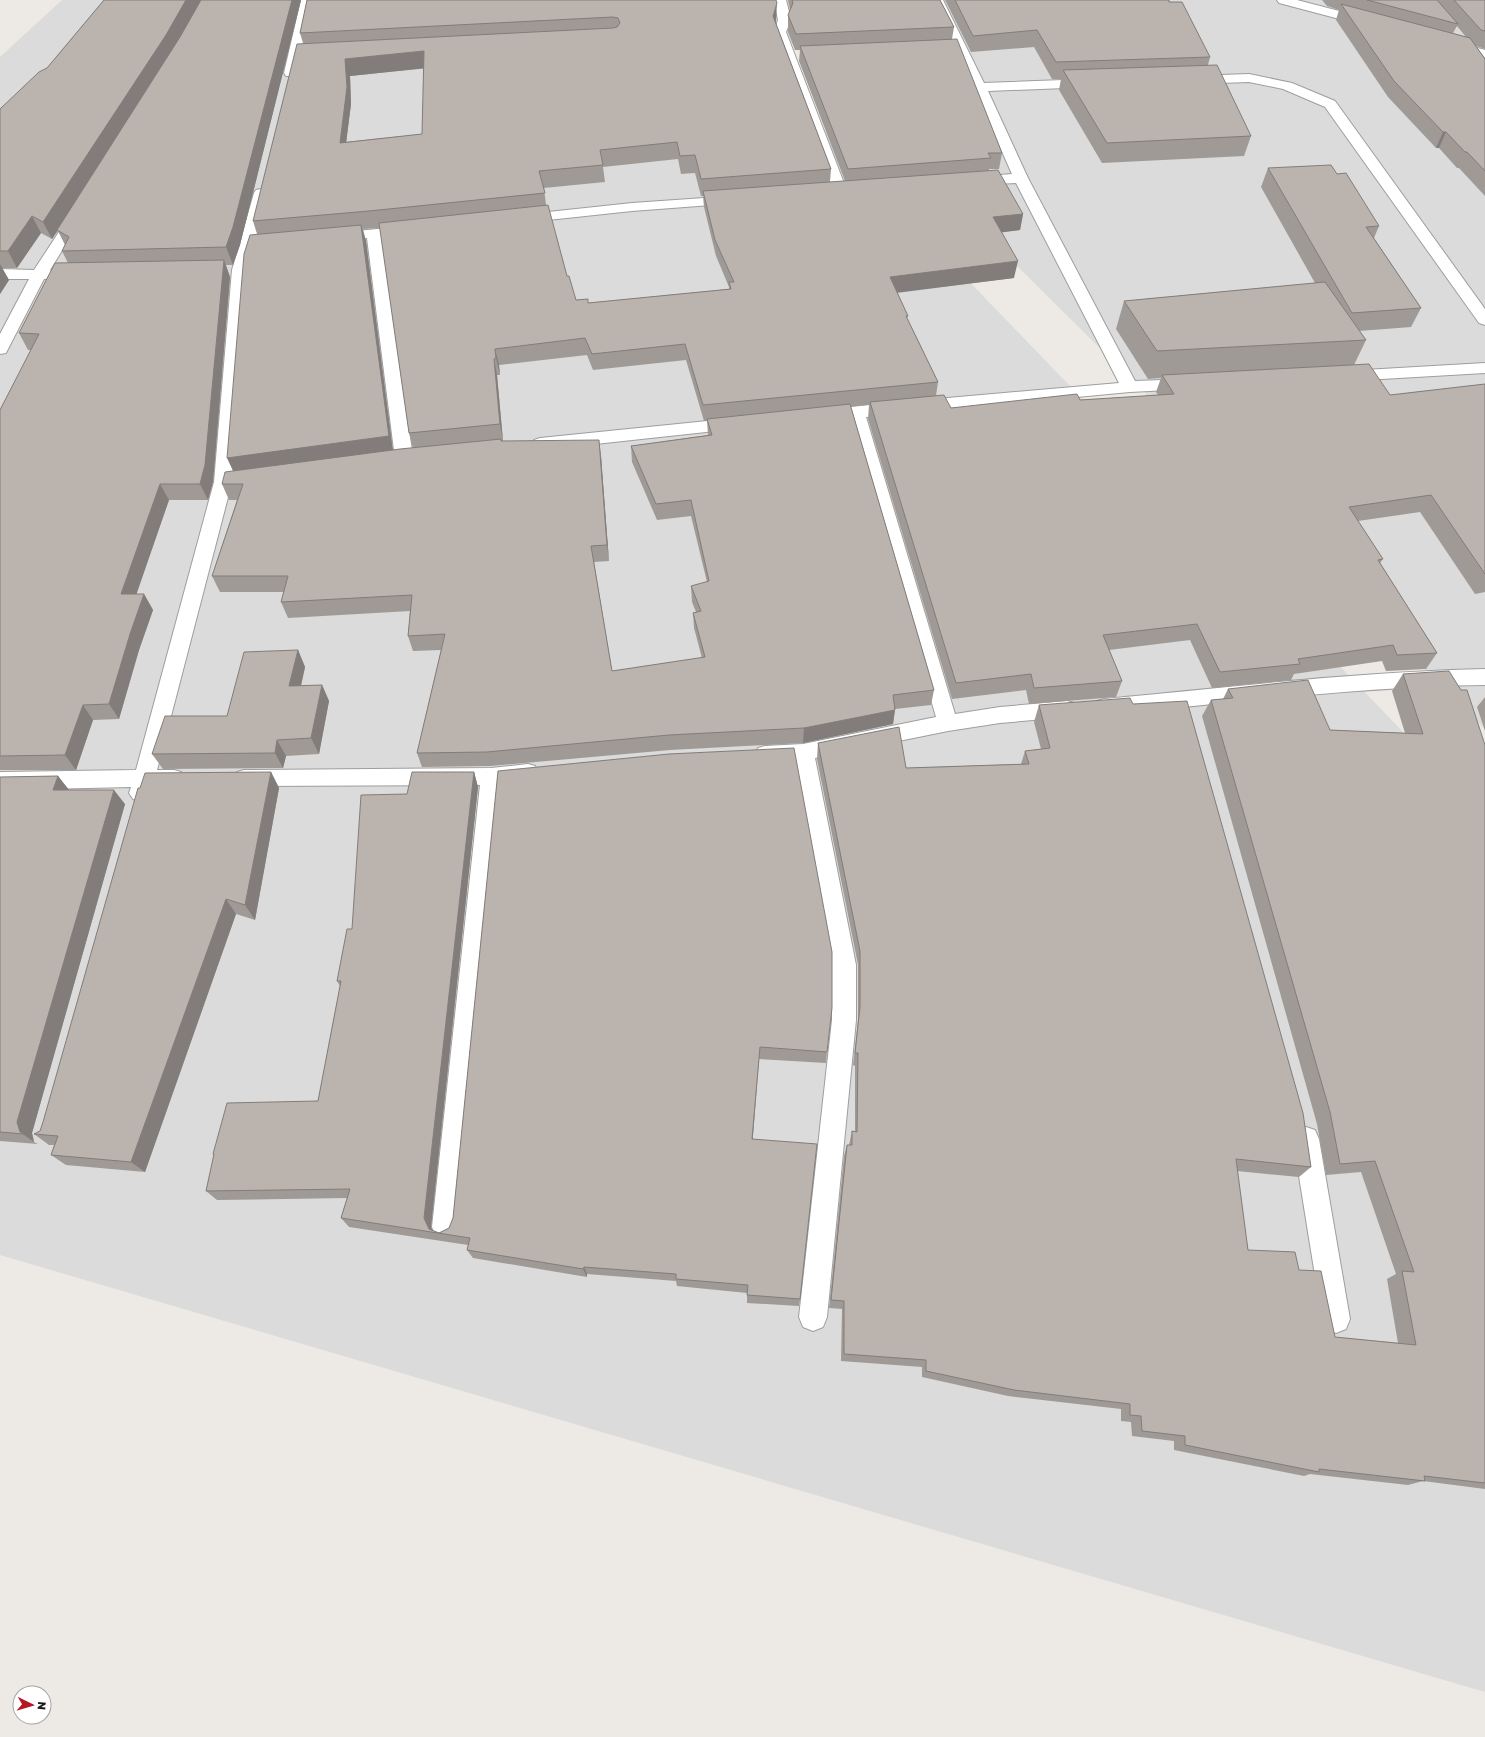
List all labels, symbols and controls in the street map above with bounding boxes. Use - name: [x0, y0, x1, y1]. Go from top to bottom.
- north arrow: [12, 1685, 52, 1725]
- text: N: [36, 1701, 49, 1711]

